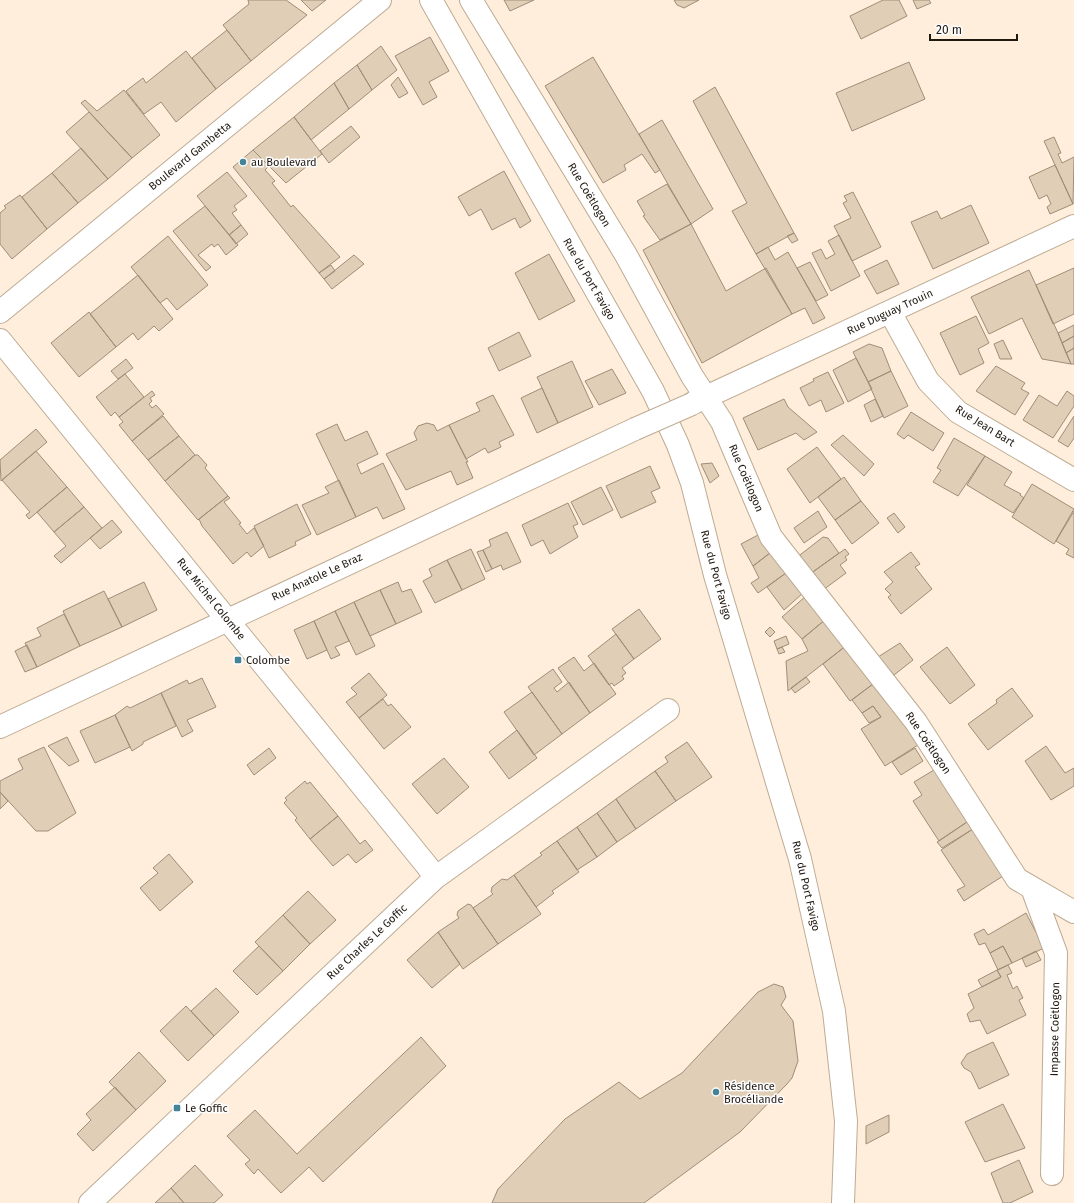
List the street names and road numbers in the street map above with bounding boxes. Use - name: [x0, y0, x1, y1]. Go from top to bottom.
- street label: Boulevard Gambetta: [146, 119, 234, 193]
- street label: Rue Coëtlogon: [565, 161, 613, 229]
- street label: Rue du Port Favigo: [560, 236, 618, 322]
- street label: Rue Duguay Trouin: [845, 286, 935, 338]
- street label: Rue Jean Bart: [953, 403, 1017, 449]
- street label: Rue Coëtlogon: [726, 442, 766, 514]
- street label: Rue du Port Favigo: [698, 529, 734, 621]
- street label: Rue Anatole Le Braz: [270, 550, 365, 604]
- street label: Rue Michel Colombe: [174, 556, 248, 642]
- street label: Rue Coëtlogon: [902, 709, 954, 777]
- street label: Rue du Port Favigo: [789, 839, 823, 933]
- street label: Rue Charles Le Goffic: [324, 902, 410, 982]
- street label: Impasse Coëtlogon: [1048, 982, 1062, 1076]

